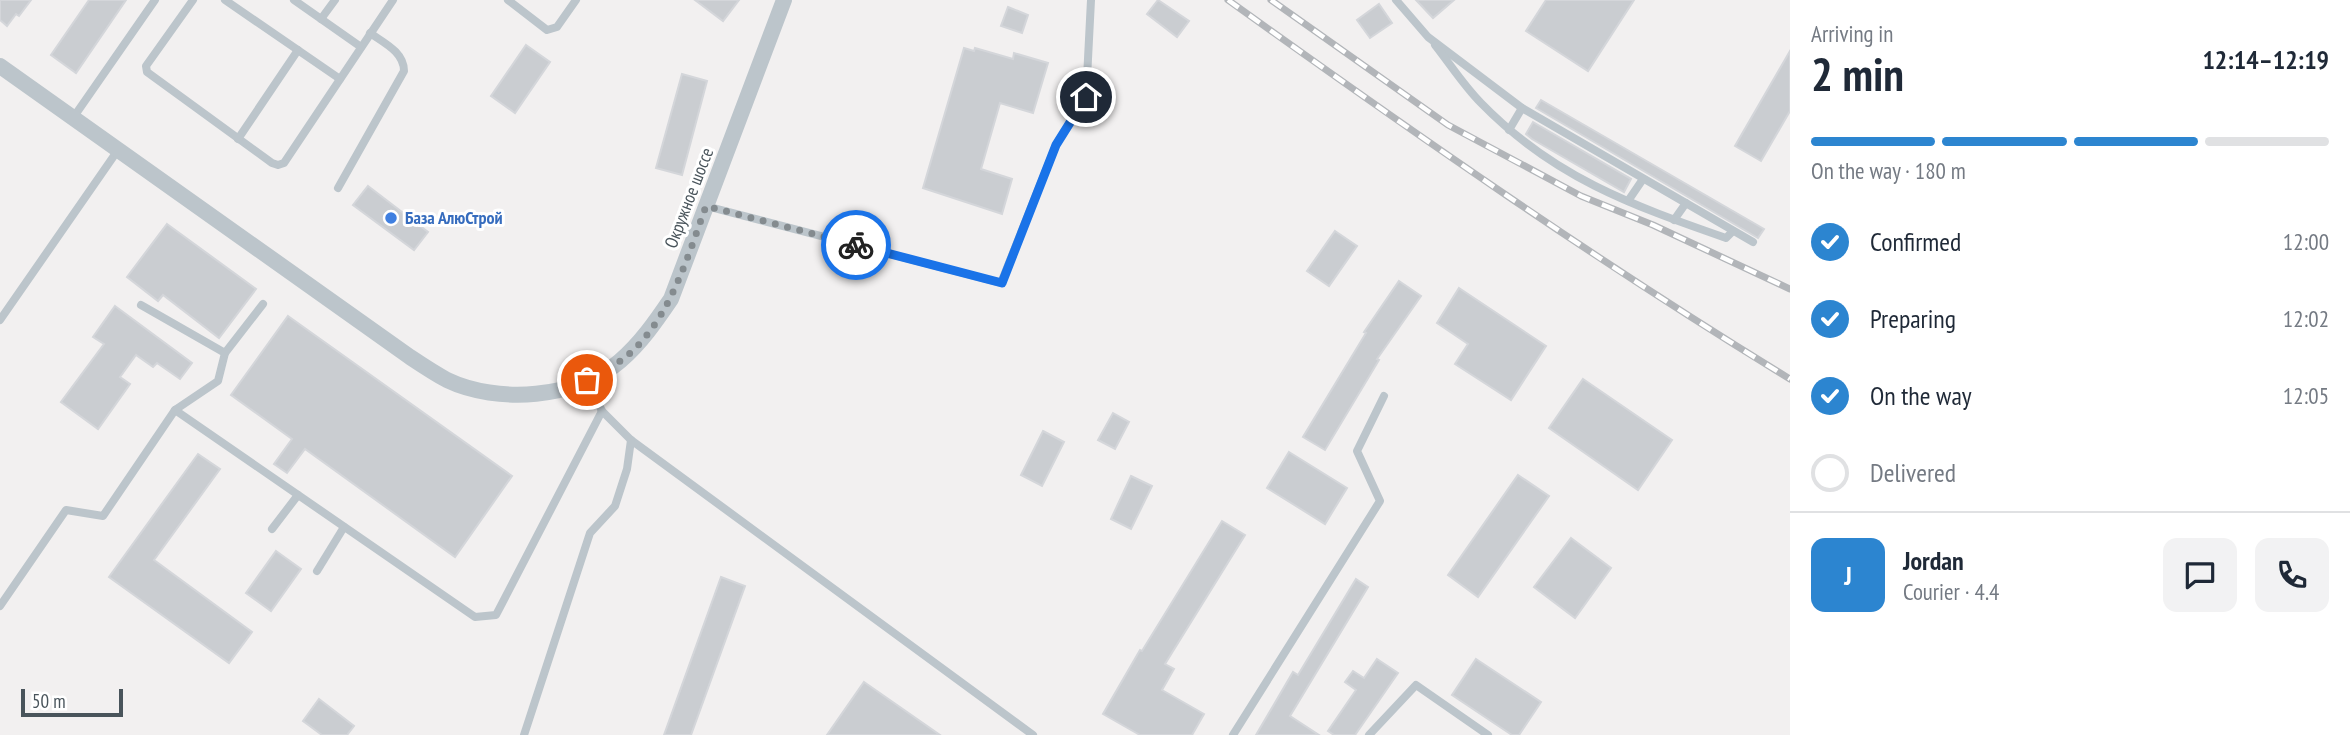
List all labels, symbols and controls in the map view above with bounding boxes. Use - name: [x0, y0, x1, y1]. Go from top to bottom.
- text: Arriving in: [1811, 19, 1893, 48]
- text: 12:14–12:19: [2202, 43, 2329, 76]
- text: 2 min: [1811, 44, 1904, 104]
- pin: [1056, 67, 1116, 127]
- icon: home: [1067, 78, 1105, 116]
- street label: Окружное шоссе: [659, 144, 718, 251]
- text: On the way · 180 m: [1811, 156, 1966, 185]
- place label: База АлюСтрой: [405, 206, 503, 229]
- marker: База АлюСтрой: [383, 210, 399, 226]
- courier: [821, 210, 891, 280]
- icon: check: [1811, 223, 1849, 261]
- text: Confirmed: [1870, 225, 1961, 258]
- icon: bike: [837, 226, 875, 264]
- text: 12:00: [2283, 227, 2329, 256]
- icon: check: [1811, 300, 1849, 338]
- text: Preparing: [1870, 302, 1956, 335]
- text: 12:02: [2283, 304, 2329, 333]
- pin: [557, 350, 617, 410]
- icon: bag: [568, 361, 606, 399]
- icon: check: [1811, 377, 1849, 415]
- text: On the way: [1870, 379, 1972, 412]
- text: 12:05: [2283, 381, 2329, 410]
- text: Delivered: [1870, 456, 1956, 489]
- button: chat: [2163, 538, 2237, 612]
- button: phone: [2255, 538, 2329, 612]
- text: Jordan: [1903, 544, 1964, 577]
- text: J: [1844, 559, 1852, 592]
- text: Courier · 4.4: [1903, 577, 1999, 606]
- scale bar: [21, 686, 122, 718]
- text: 50 m: [32, 689, 66, 713]

